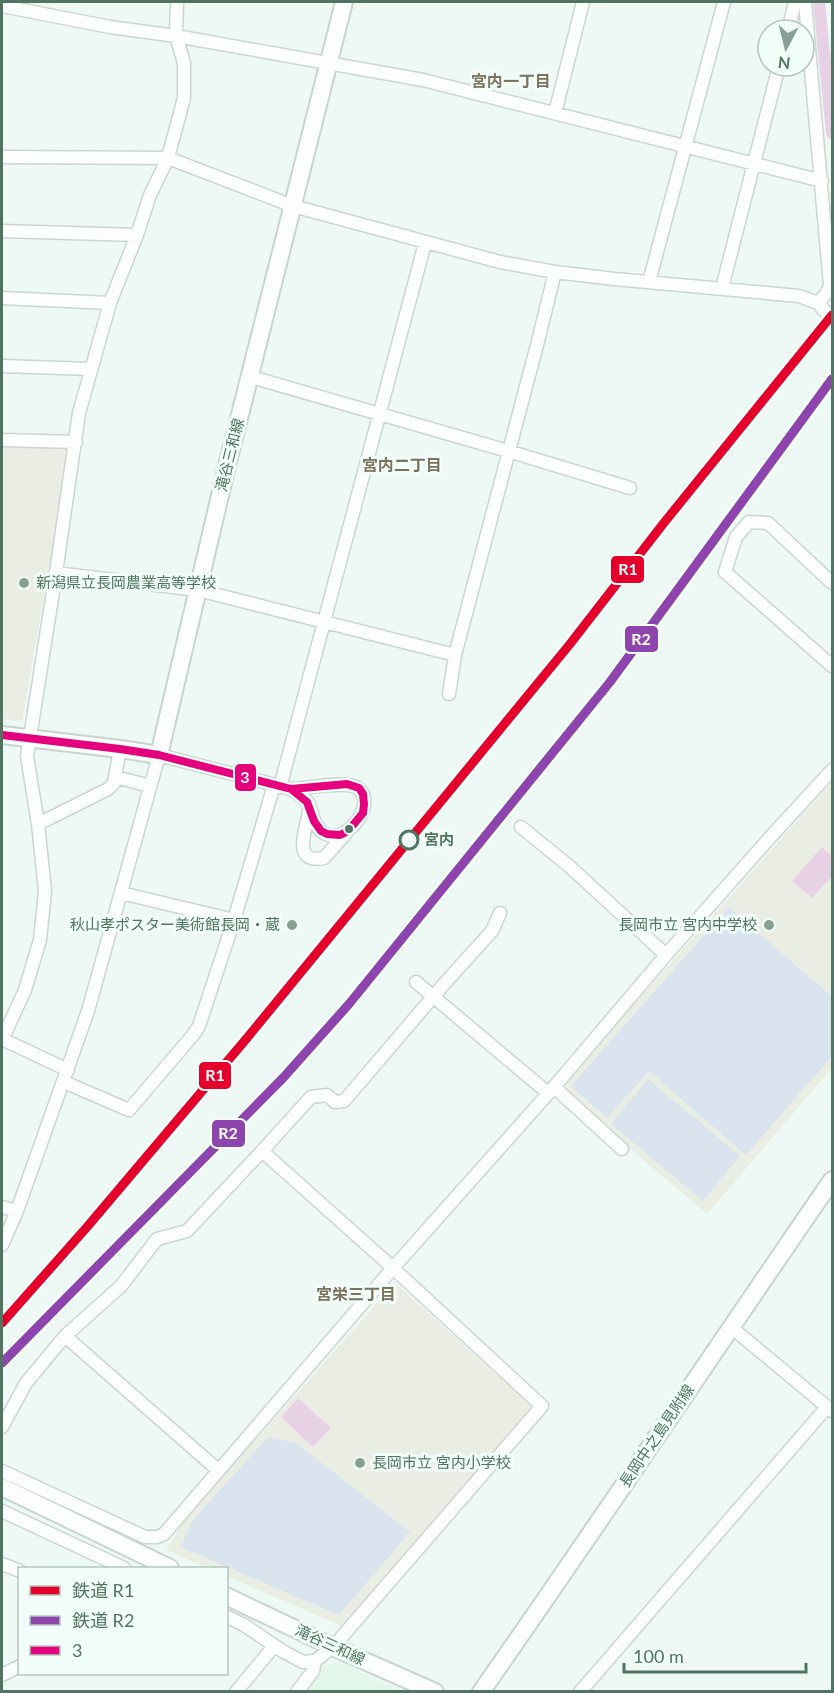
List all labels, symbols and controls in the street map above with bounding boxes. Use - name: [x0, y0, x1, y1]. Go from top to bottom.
- north arrow: [756, 18, 816, 78]
- text: N: [777, 53, 791, 74]
- district label: 宮内一丁目: [471, 71, 551, 90]
- street label: 滝谷三和線: [211, 416, 247, 493]
- district label: 宮内二丁目: [362, 455, 442, 474]
- line badge: R1: [610, 555, 645, 584]
- text: R1: [618, 559, 638, 578]
- place label: 新潟県立長岡農業高等学校: [36, 573, 216, 591]
- marker: 新潟県立長岡農業高等学校: [17, 576, 31, 590]
- line badge: R2: [624, 625, 659, 653]
- text: R2: [631, 629, 651, 648]
- line badge: 3: [234, 763, 257, 792]
- text: 3: [240, 767, 250, 786]
- unlabelled marker: [343, 823, 355, 835]
- marker: 宮内: [399, 830, 419, 850]
- place label: 宮内: [424, 830, 454, 848]
- place label: 秋山孝ポスター美術館長岡・蔵: [70, 915, 280, 933]
- place label: 長岡市立 宮内中学校: [618, 915, 757, 933]
- marker: 秋山孝ポスター美術館長岡・蔵: [285, 918, 299, 932]
- marker: 長岡市立 宮内中学校: [762, 918, 776, 932]
- line badge: R1: [198, 1061, 232, 1090]
- text: R1: [205, 1065, 225, 1084]
- line badge: R2: [211, 1119, 246, 1148]
- text: R2: [218, 1123, 238, 1142]
- district label: 宮栄三丁目: [316, 1284, 396, 1303]
- street label: 長岡中之島見附線: [615, 1381, 697, 1490]
- place label: 長岡市立 宮内小学校: [372, 1453, 511, 1471]
- marker: 長岡市立 宮内小学校: [353, 1456, 367, 1470]
- legend: [18, 1567, 228, 1675]
- text: 鉄道 R1: [72, 1579, 134, 1601]
- text: 鉄道 R2: [72, 1609, 134, 1631]
- street label: 滝谷三和線: [293, 1620, 368, 1668]
- scale bar: [624, 1636, 806, 1674]
- text: 3: [72, 1639, 82, 1661]
- text: 100 m: [633, 1645, 684, 1667]

